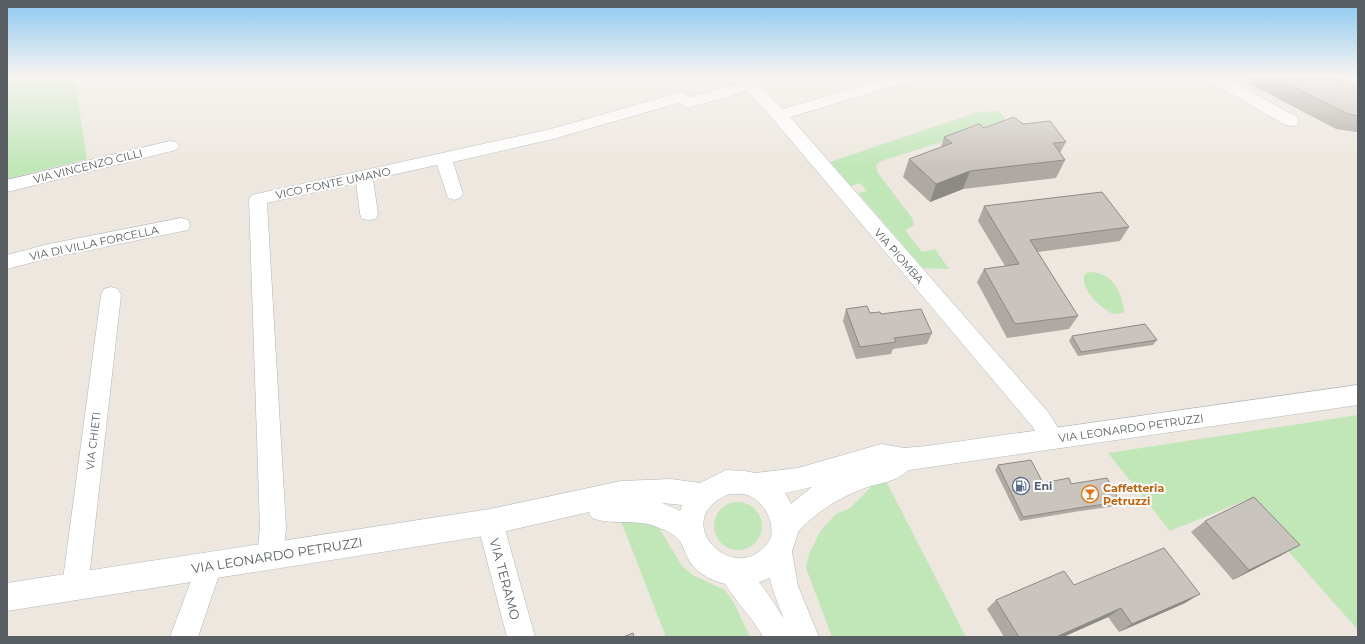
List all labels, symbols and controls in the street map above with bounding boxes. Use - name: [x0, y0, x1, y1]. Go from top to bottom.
- street label: VIA VINCENZO CILLI: [32, 146, 144, 186]
- street label: VICO FONTE UMANO: [274, 164, 392, 202]
- street label: VIA DI VILLA FORCELLA: [28, 222, 160, 264]
- street label: VIA PIOMBA: [871, 226, 927, 287]
- street label: VIA CHIETI: [82, 411, 104, 471]
- street label: VIA LEONARDO PETRUZZI: [1058, 411, 1204, 445]
- fuel station icon: Eni: [1011, 476, 1031, 496]
- place label: Eni: [1034, 479, 1052, 493]
- place label: Caffetteria Petruzzi: [1103, 481, 1164, 508]
- bar icon: Caffetteria Petruzzi: [1080, 484, 1100, 504]
- street label: VIA LEONARDO PETRUZZI: [190, 534, 364, 576]
- street label: VIA TERAMO: [486, 536, 524, 622]

